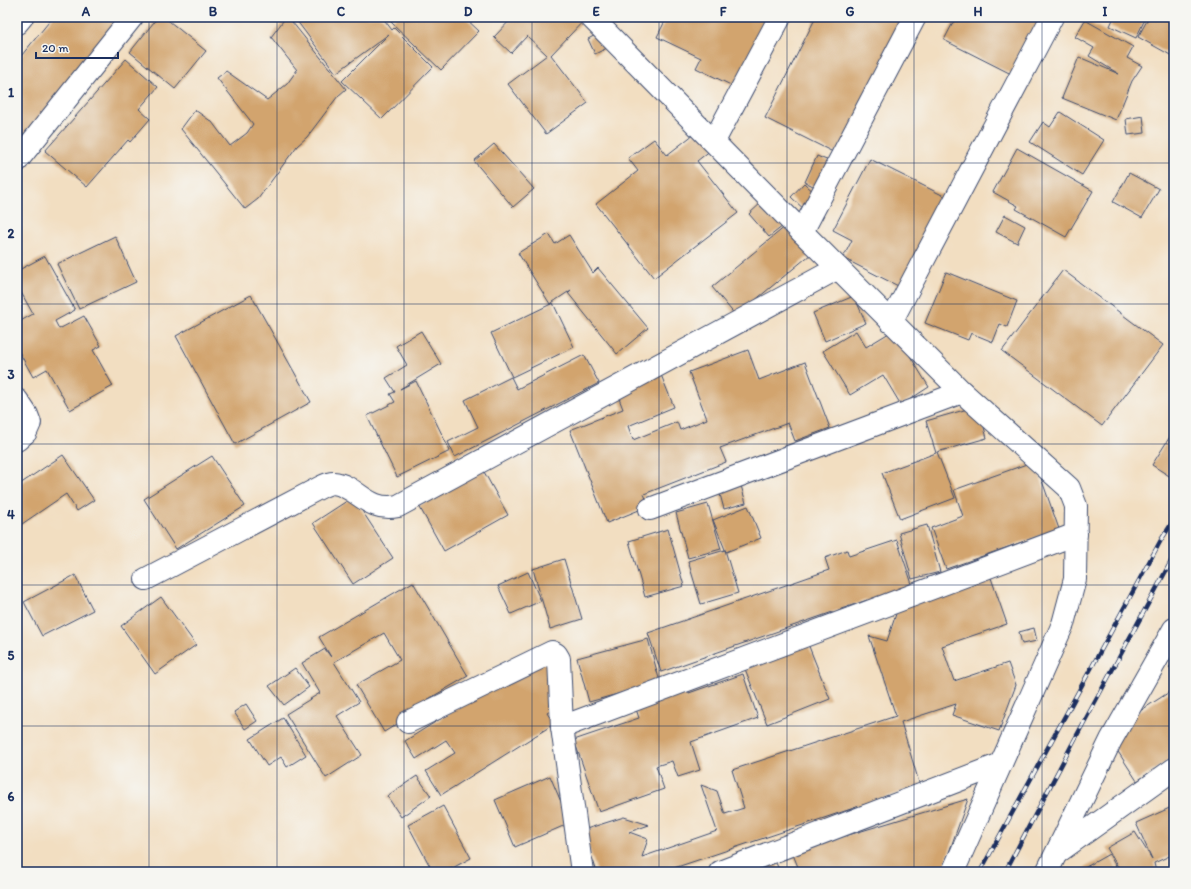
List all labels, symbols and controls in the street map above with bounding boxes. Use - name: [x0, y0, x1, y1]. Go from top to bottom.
- text: A: [81, 4, 91, 19]
- text: B: [209, 4, 218, 19]
- text: C: [337, 4, 346, 19]
- text: D: [464, 4, 473, 19]
- text: E: [592, 4, 600, 19]
- text: F: [720, 4, 727, 19]
- text: G: [846, 4, 855, 19]
- text: H: [974, 4, 983, 19]
- text: I: [1103, 4, 1108, 19]
- scale bar: [36, 34, 118, 60]
- text: 20 m: [42, 41, 69, 55]
- text: 1: [8, 85, 14, 100]
- text: 2: [8, 226, 15, 241]
- text: 3: [7, 367, 15, 382]
- text: 4: [7, 507, 15, 522]
- text: 5: [8, 648, 15, 663]
- text: 6: [8, 789, 15, 804]

